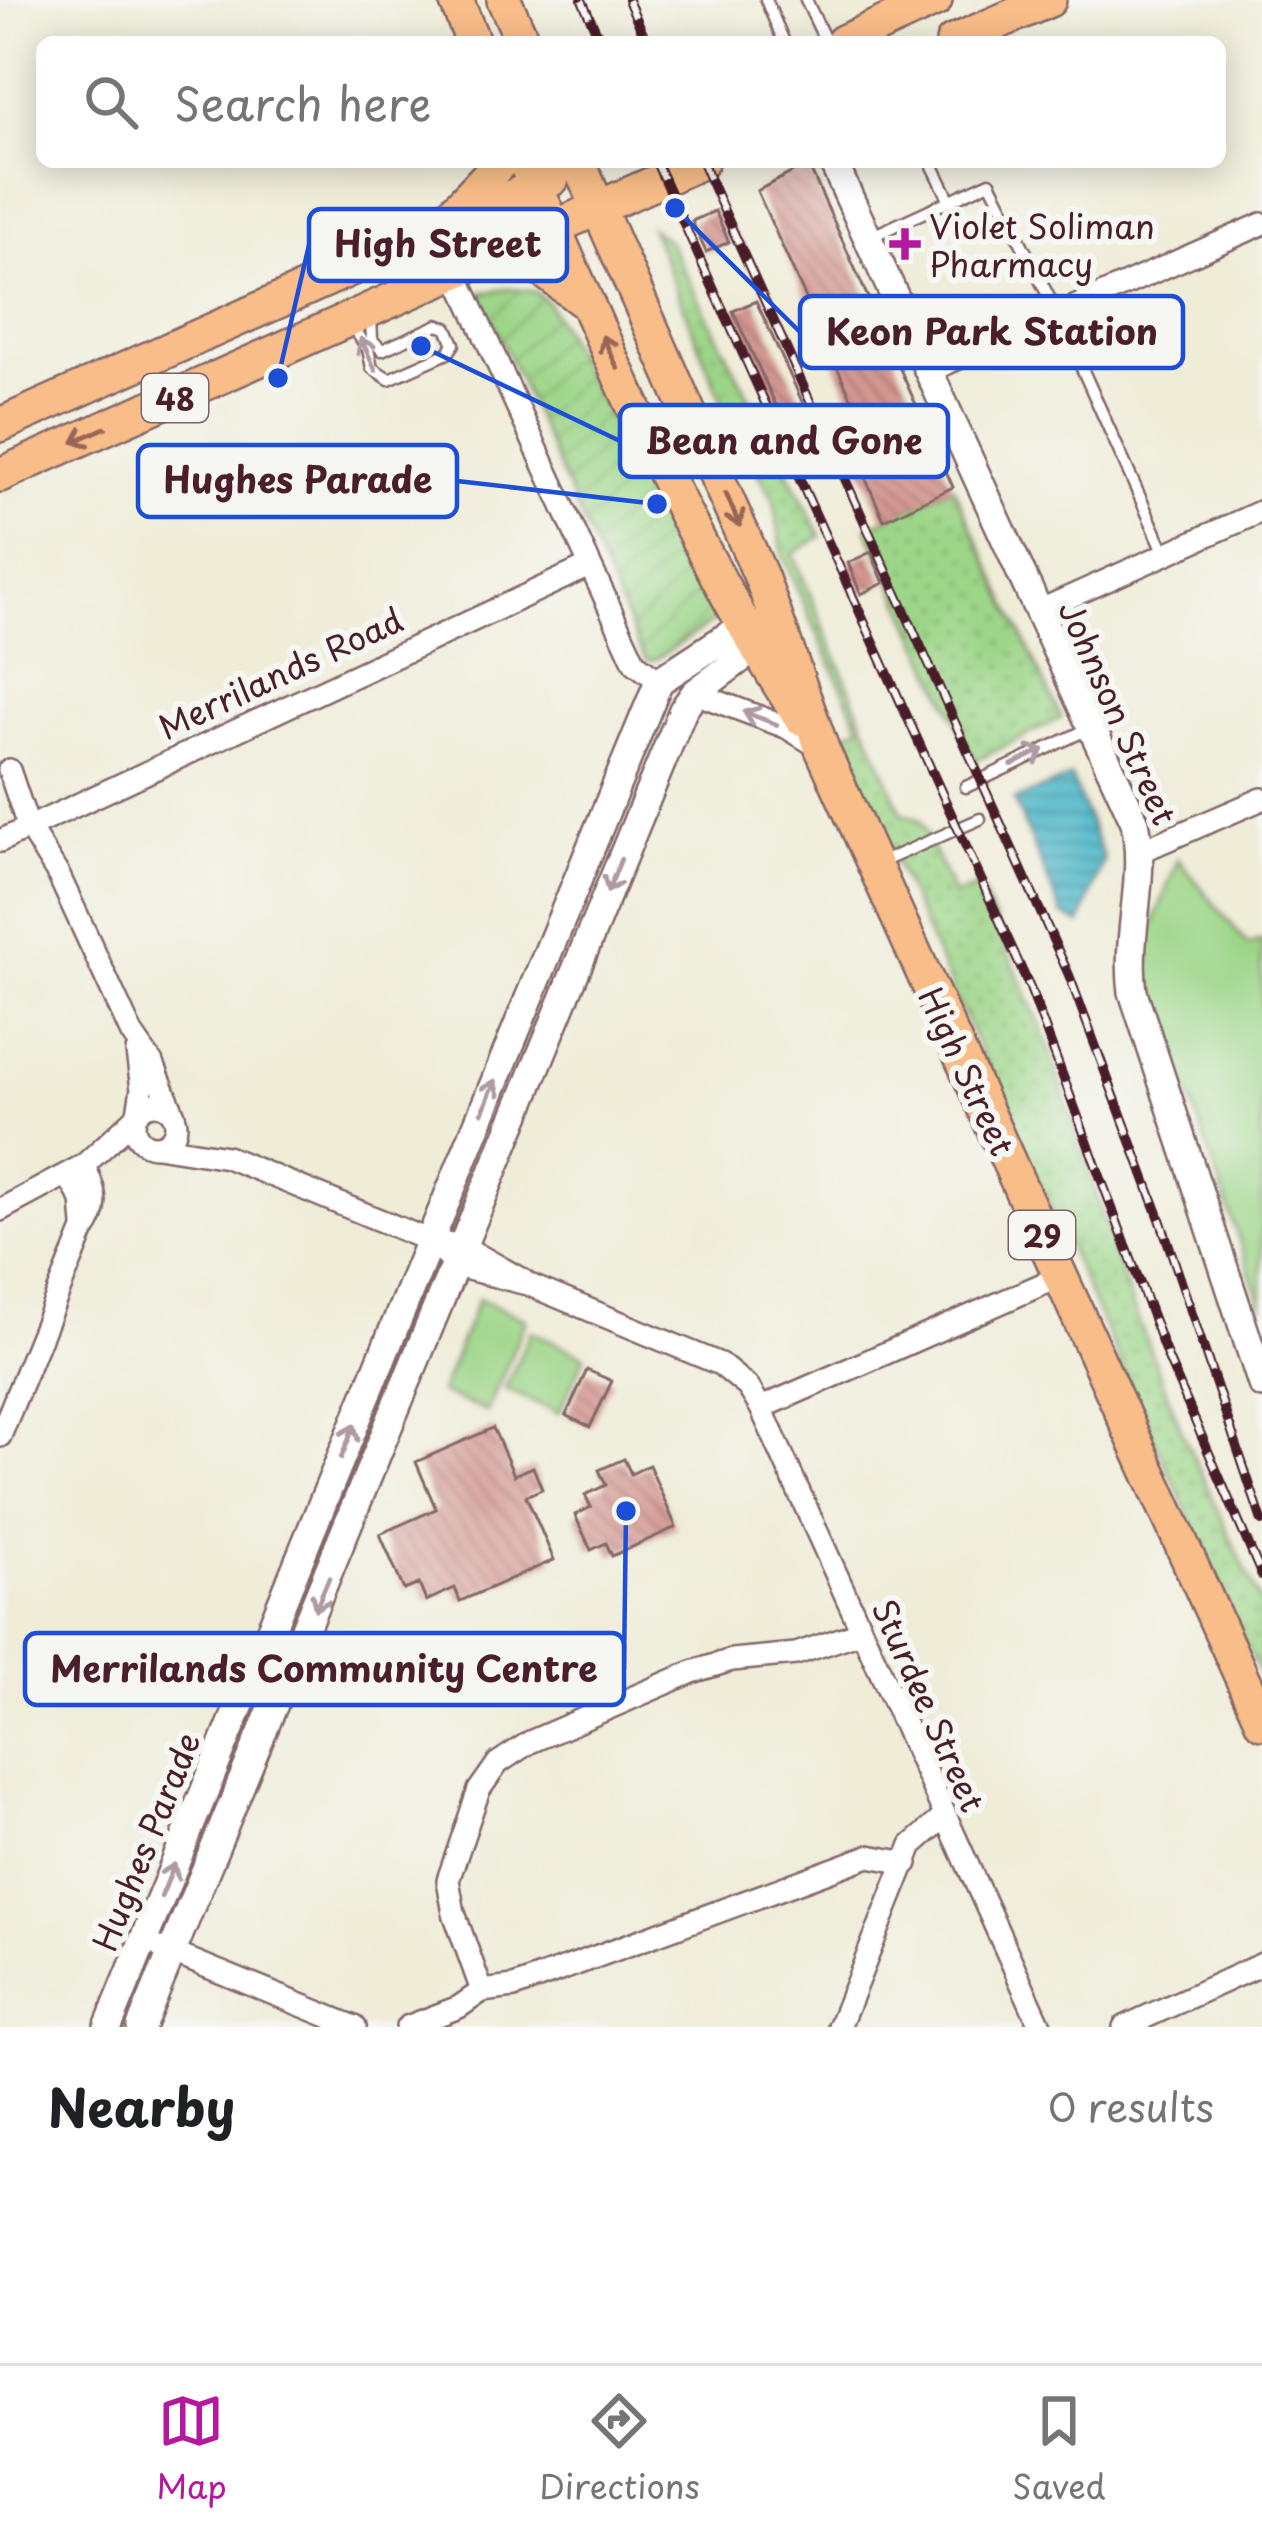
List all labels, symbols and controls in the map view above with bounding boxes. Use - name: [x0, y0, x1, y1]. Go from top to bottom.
- search box: [36, 36, 1226, 168]
- text: Search here: [174, 68, 431, 136]
- icon: search: [78, 69, 144, 135]
- place label: Violet Soliman Pharmacy: [929, 200, 1155, 288]
- callout: High Street: [309, 209, 567, 281]
- text: High Street: [334, 215, 542, 269]
- marker: Violet Soliman Pharmacy: [892, 231, 918, 257]
- callout: Keon Park Station: [800, 296, 1183, 368]
- text: Keon Park Station: [826, 303, 1158, 357]
- one-way arrow: [598, 335, 620, 371]
- one-way arrow: [355, 337, 377, 373]
- road number: 48: [142, 374, 208, 422]
- callout: Bean and Gone: [620, 405, 948, 477]
- text: Bean and Gone: [645, 412, 923, 466]
- one-way arrow: [71, 425, 107, 447]
- callout: Hughes Parade: [138, 445, 457, 517]
- text: Hughes Parade: [164, 451, 432, 505]
- one-way arrow: [723, 491, 745, 527]
- street label: Johnson Street: [1047, 592, 1191, 832]
- street label: Merrilands Road: [150, 593, 410, 751]
- one-way arrow: [743, 705, 780, 727]
- one-way arrow: [1010, 745, 1045, 768]
- one-way arrow: [602, 857, 624, 894]
- street label: High Street: [907, 979, 1029, 1163]
- one-way arrow: [480, 1079, 501, 1116]
- road number: 29: [1009, 1211, 1075, 1259]
- one-way arrow: [339, 1424, 360, 1461]
- one-way arrow: [310, 1575, 331, 1612]
- street label: Sturdee Street: [861, 1591, 999, 1819]
- callout: Merrilands Community Centre: [25, 1633, 624, 1705]
- text: Merrilands Community Centre: [50, 1640, 598, 1694]
- street label: Hughes Parade: [78, 1724, 212, 1958]
- one-way arrow: [159, 1862, 181, 1899]
- text: Nearby: [48, 2067, 235, 2144]
- text: 0 results: [1048, 2076, 1214, 2135]
- tab: Map: [156, 2388, 227, 2510]
- tab: Directions: [539, 2388, 700, 2510]
- tab: Saved: [1012, 2388, 1106, 2510]

